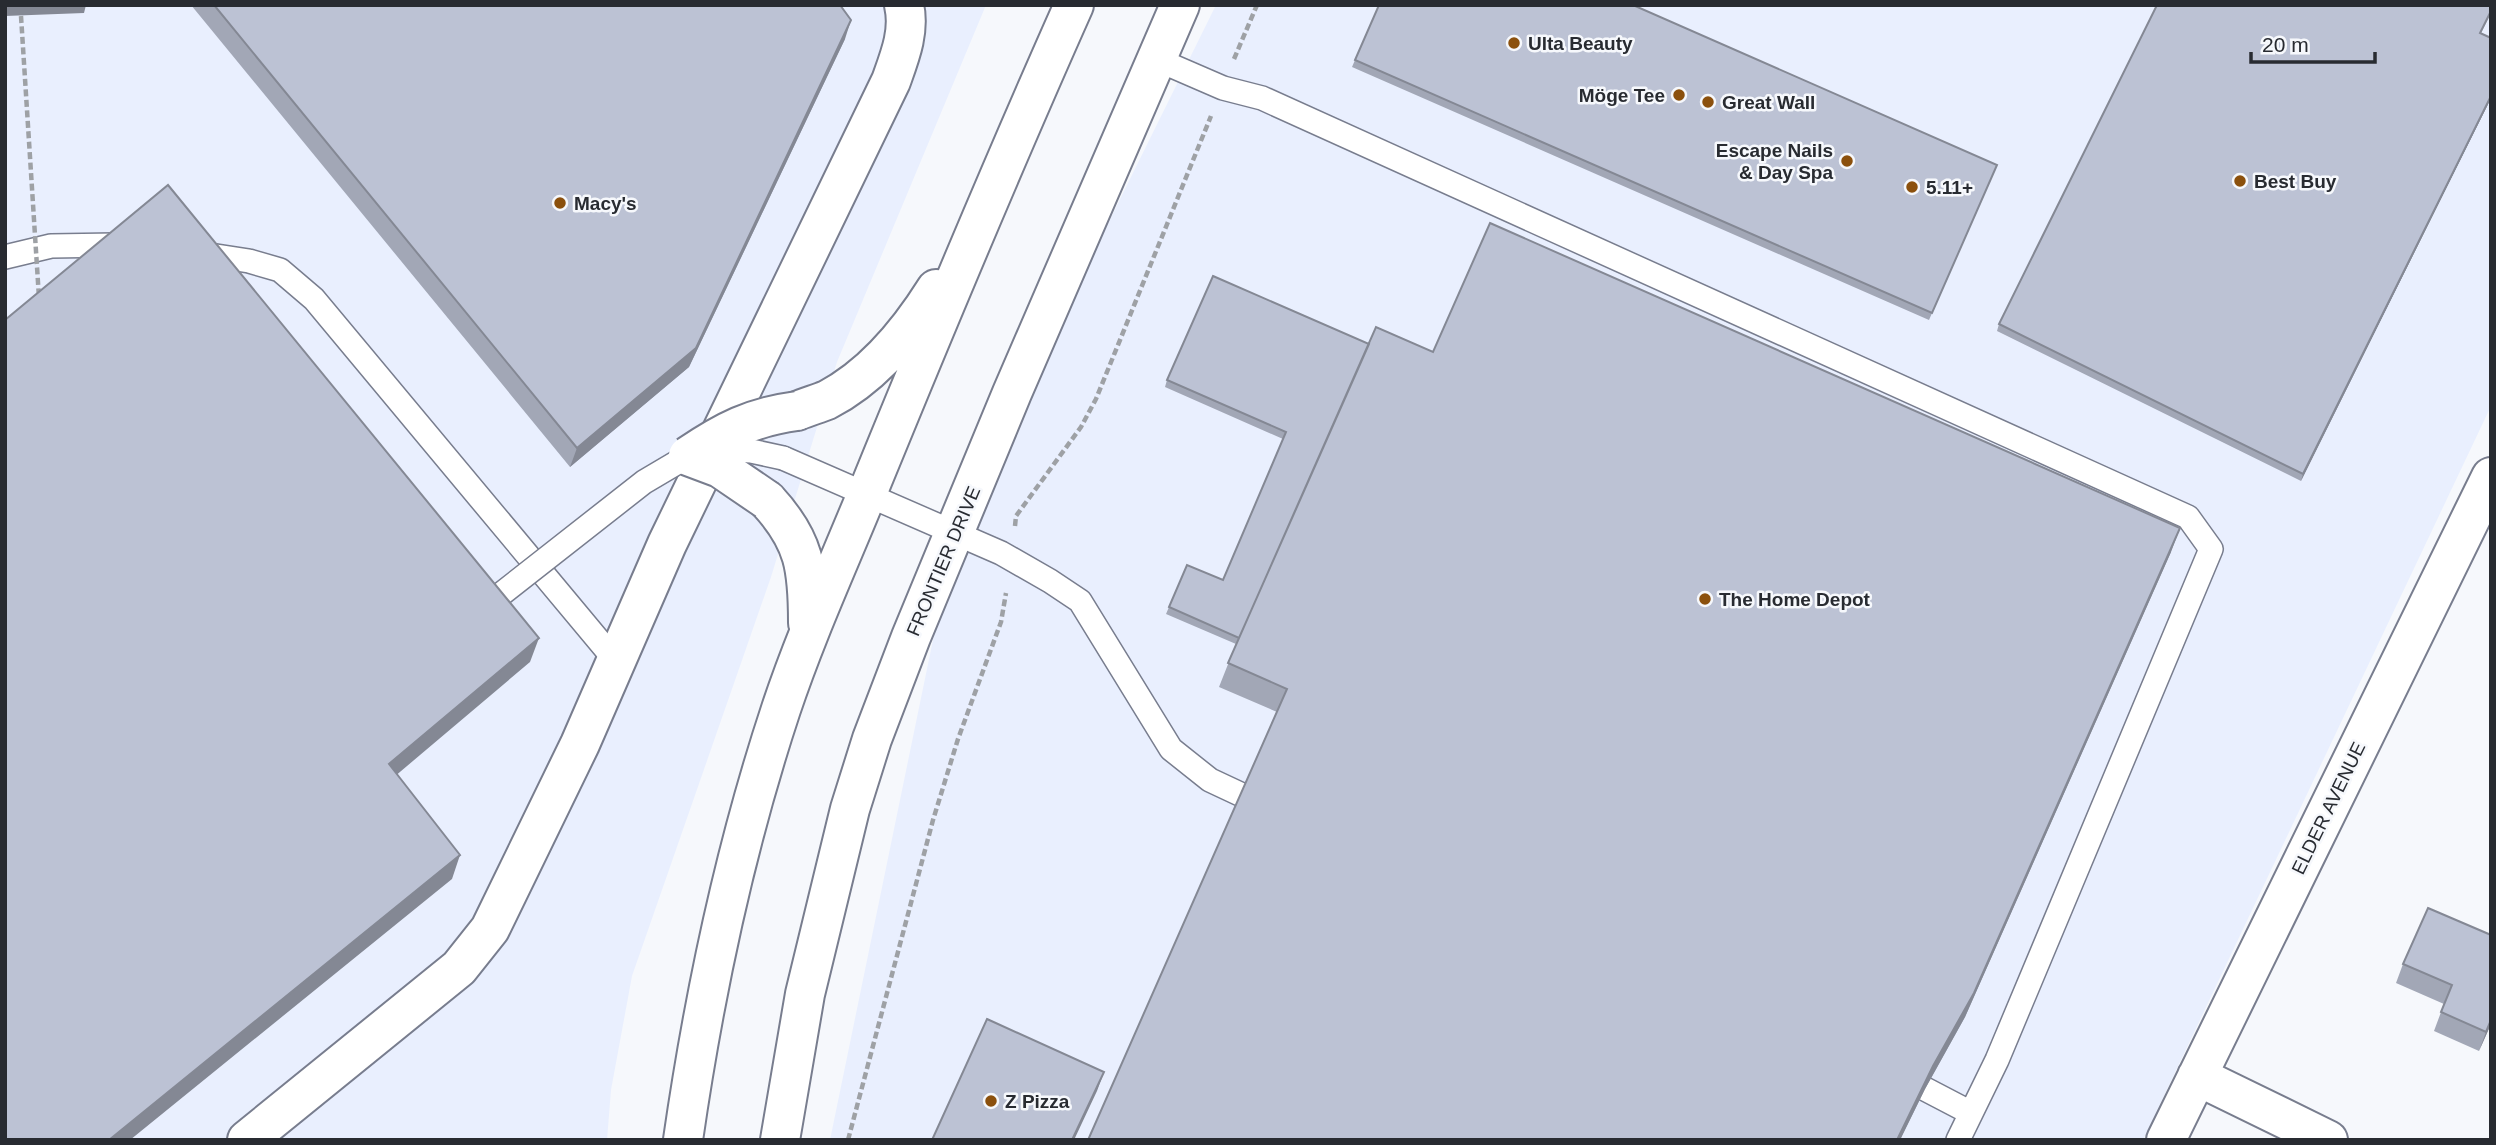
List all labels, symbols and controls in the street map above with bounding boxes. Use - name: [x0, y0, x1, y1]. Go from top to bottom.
- scale bar: [2251, 21, 2375, 65]
- place label: Ulta Beauty: [1528, 33, 1633, 54]
- text: 20 m: [2262, 33, 2309, 56]
- marker: Ulta Beauty: [1506, 35, 1522, 51]
- place label: Möge Tee: [1579, 85, 1665, 106]
- marker: Möge Tee: [1671, 87, 1687, 103]
- place label: Great Wall: [1722, 92, 1815, 113]
- marker: Great Wall: [1700, 94, 1716, 110]
- place label: Escape Nails & Day Spa: [1716, 140, 1833, 183]
- marker: Escape Nails & Day Spa: [1839, 153, 1855, 169]
- place label: Best Buy: [2254, 171, 2337, 192]
- marker: Best Buy: [2232, 173, 2248, 189]
- place label: 5.11+: [1926, 177, 1973, 198]
- marker: 5.11+: [1904, 179, 1920, 195]
- place label: Macy's: [574, 193, 637, 214]
- marker: Macy's: [552, 195, 568, 211]
- street label: FRONTIER DRIVE: [902, 483, 984, 639]
- place label: The Home Depot: [1719, 589, 1871, 610]
- marker: The Home Depot: [1697, 591, 1713, 607]
- street label: ELDER AVENUE: [2287, 739, 2370, 878]
- place label: Z Pizza: [1005, 1091, 1070, 1112]
- marker: Z Pizza: [983, 1093, 999, 1109]

